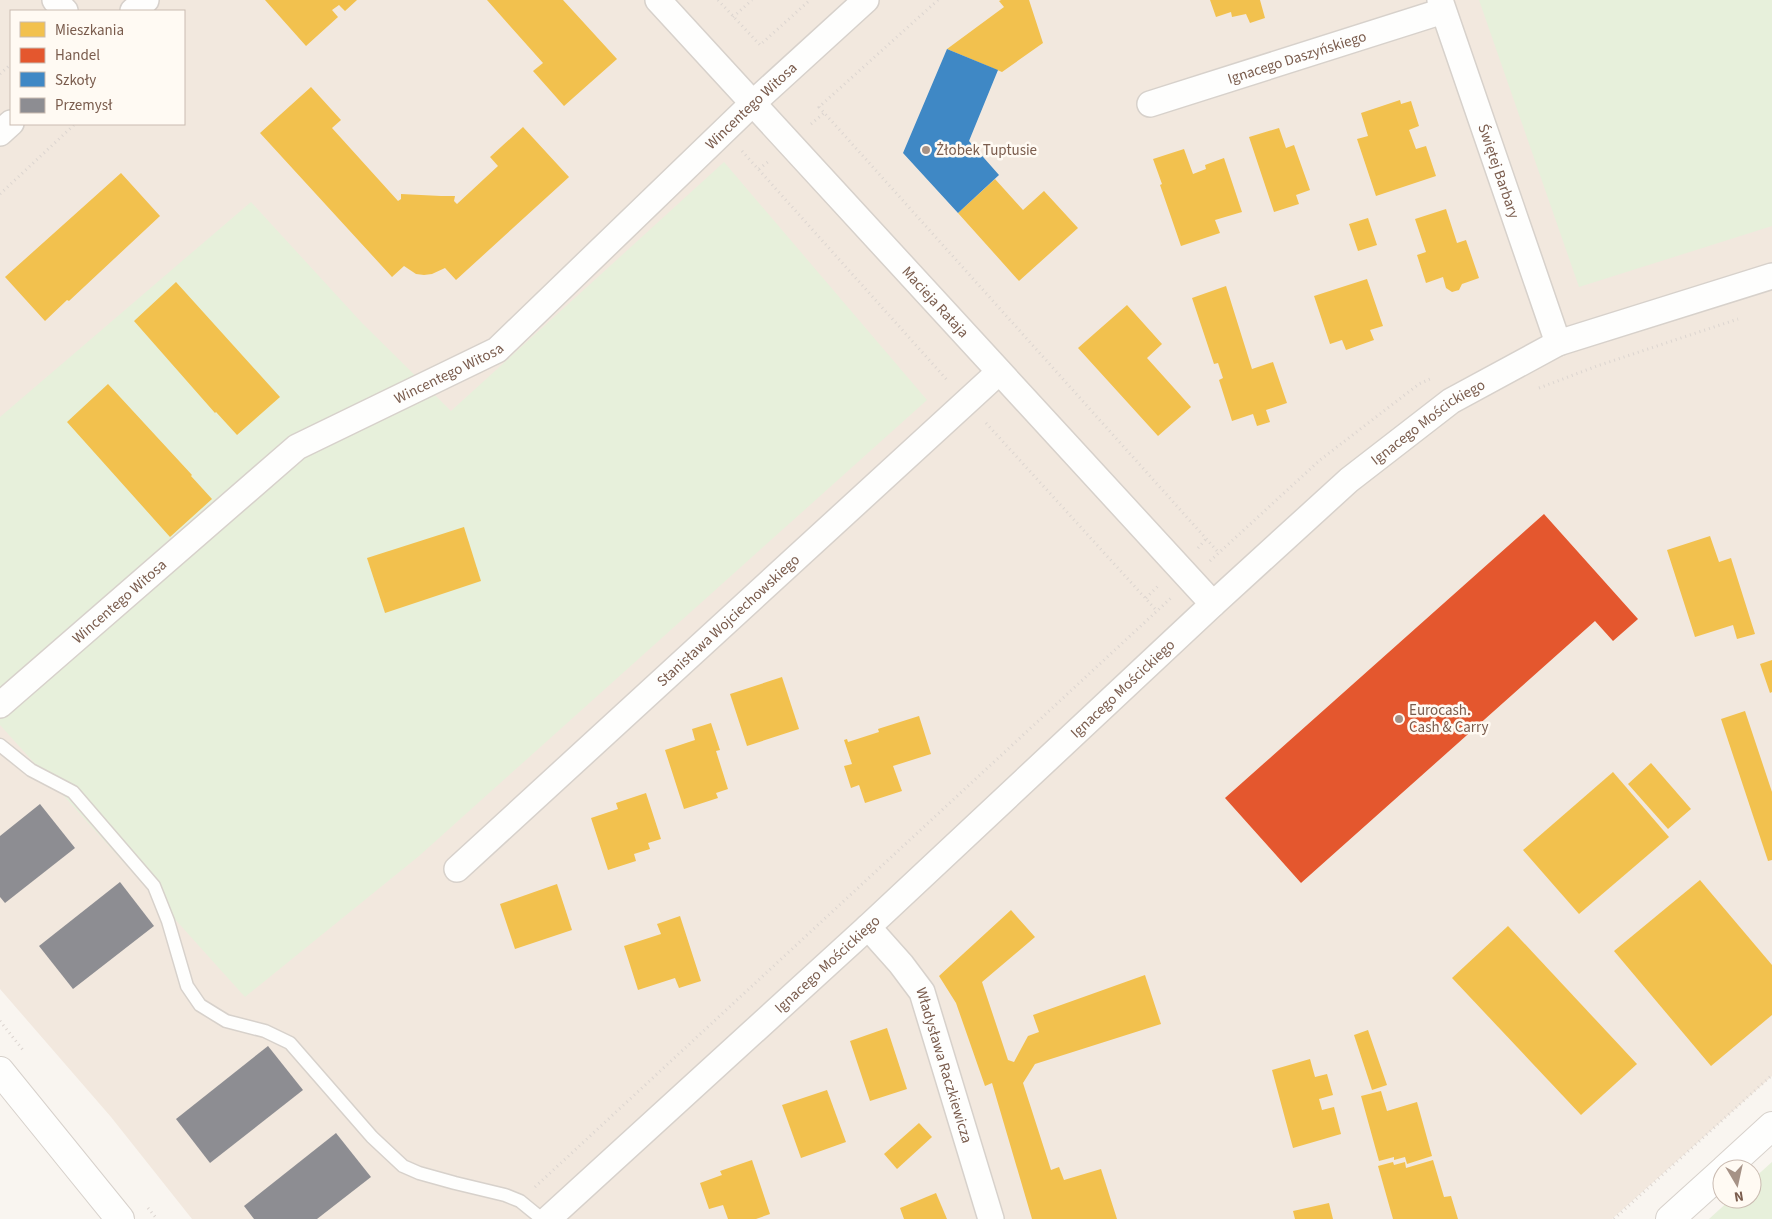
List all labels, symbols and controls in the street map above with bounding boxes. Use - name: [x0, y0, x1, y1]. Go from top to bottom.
- legend: [10, 10, 185, 125]
- text: Mieszkania: [55, 20, 124, 41]
- street label: Ignacego Daszyńskiego: [1225, 26, 1369, 89]
- text: Handel: [55, 45, 100, 66]
- street label: Wincentego Witosa: [700, 57, 801, 154]
- text: Szkoły: [55, 70, 96, 91]
- text: Przemysł: [55, 95, 113, 116]
- street label: Świętej Barbary: [1473, 121, 1525, 221]
- place label: Żłobek Tuptusie: [936, 140, 1037, 161]
- marker: Żłobek Tuptusie: [920, 144, 932, 156]
- street label: Macieja Rataja: [897, 262, 974, 342]
- street label: Wincentego Witosa: [391, 338, 508, 409]
- street label: Ignacego Mościckiego: [1366, 374, 1489, 470]
- street label: Stanisława Wojciechowskiego: [652, 549, 804, 691]
- street label: Wincentego Witosa: [67, 554, 171, 648]
- street label: Ignacego Mościckiego: [1066, 634, 1180, 743]
- place label: Eurocash. Cash & Carry: [1409, 700, 1489, 738]
- marker: Eurocash. Cash & Carry: [1393, 713, 1405, 725]
- street label: Ignacego Mościckiego: [770, 910, 885, 1018]
- street label: Władysława Raczkiewicza: [911, 985, 978, 1146]
- north arrow: [1712, 1159, 1762, 1209]
- text: N: [1733, 1185, 1745, 1206]

